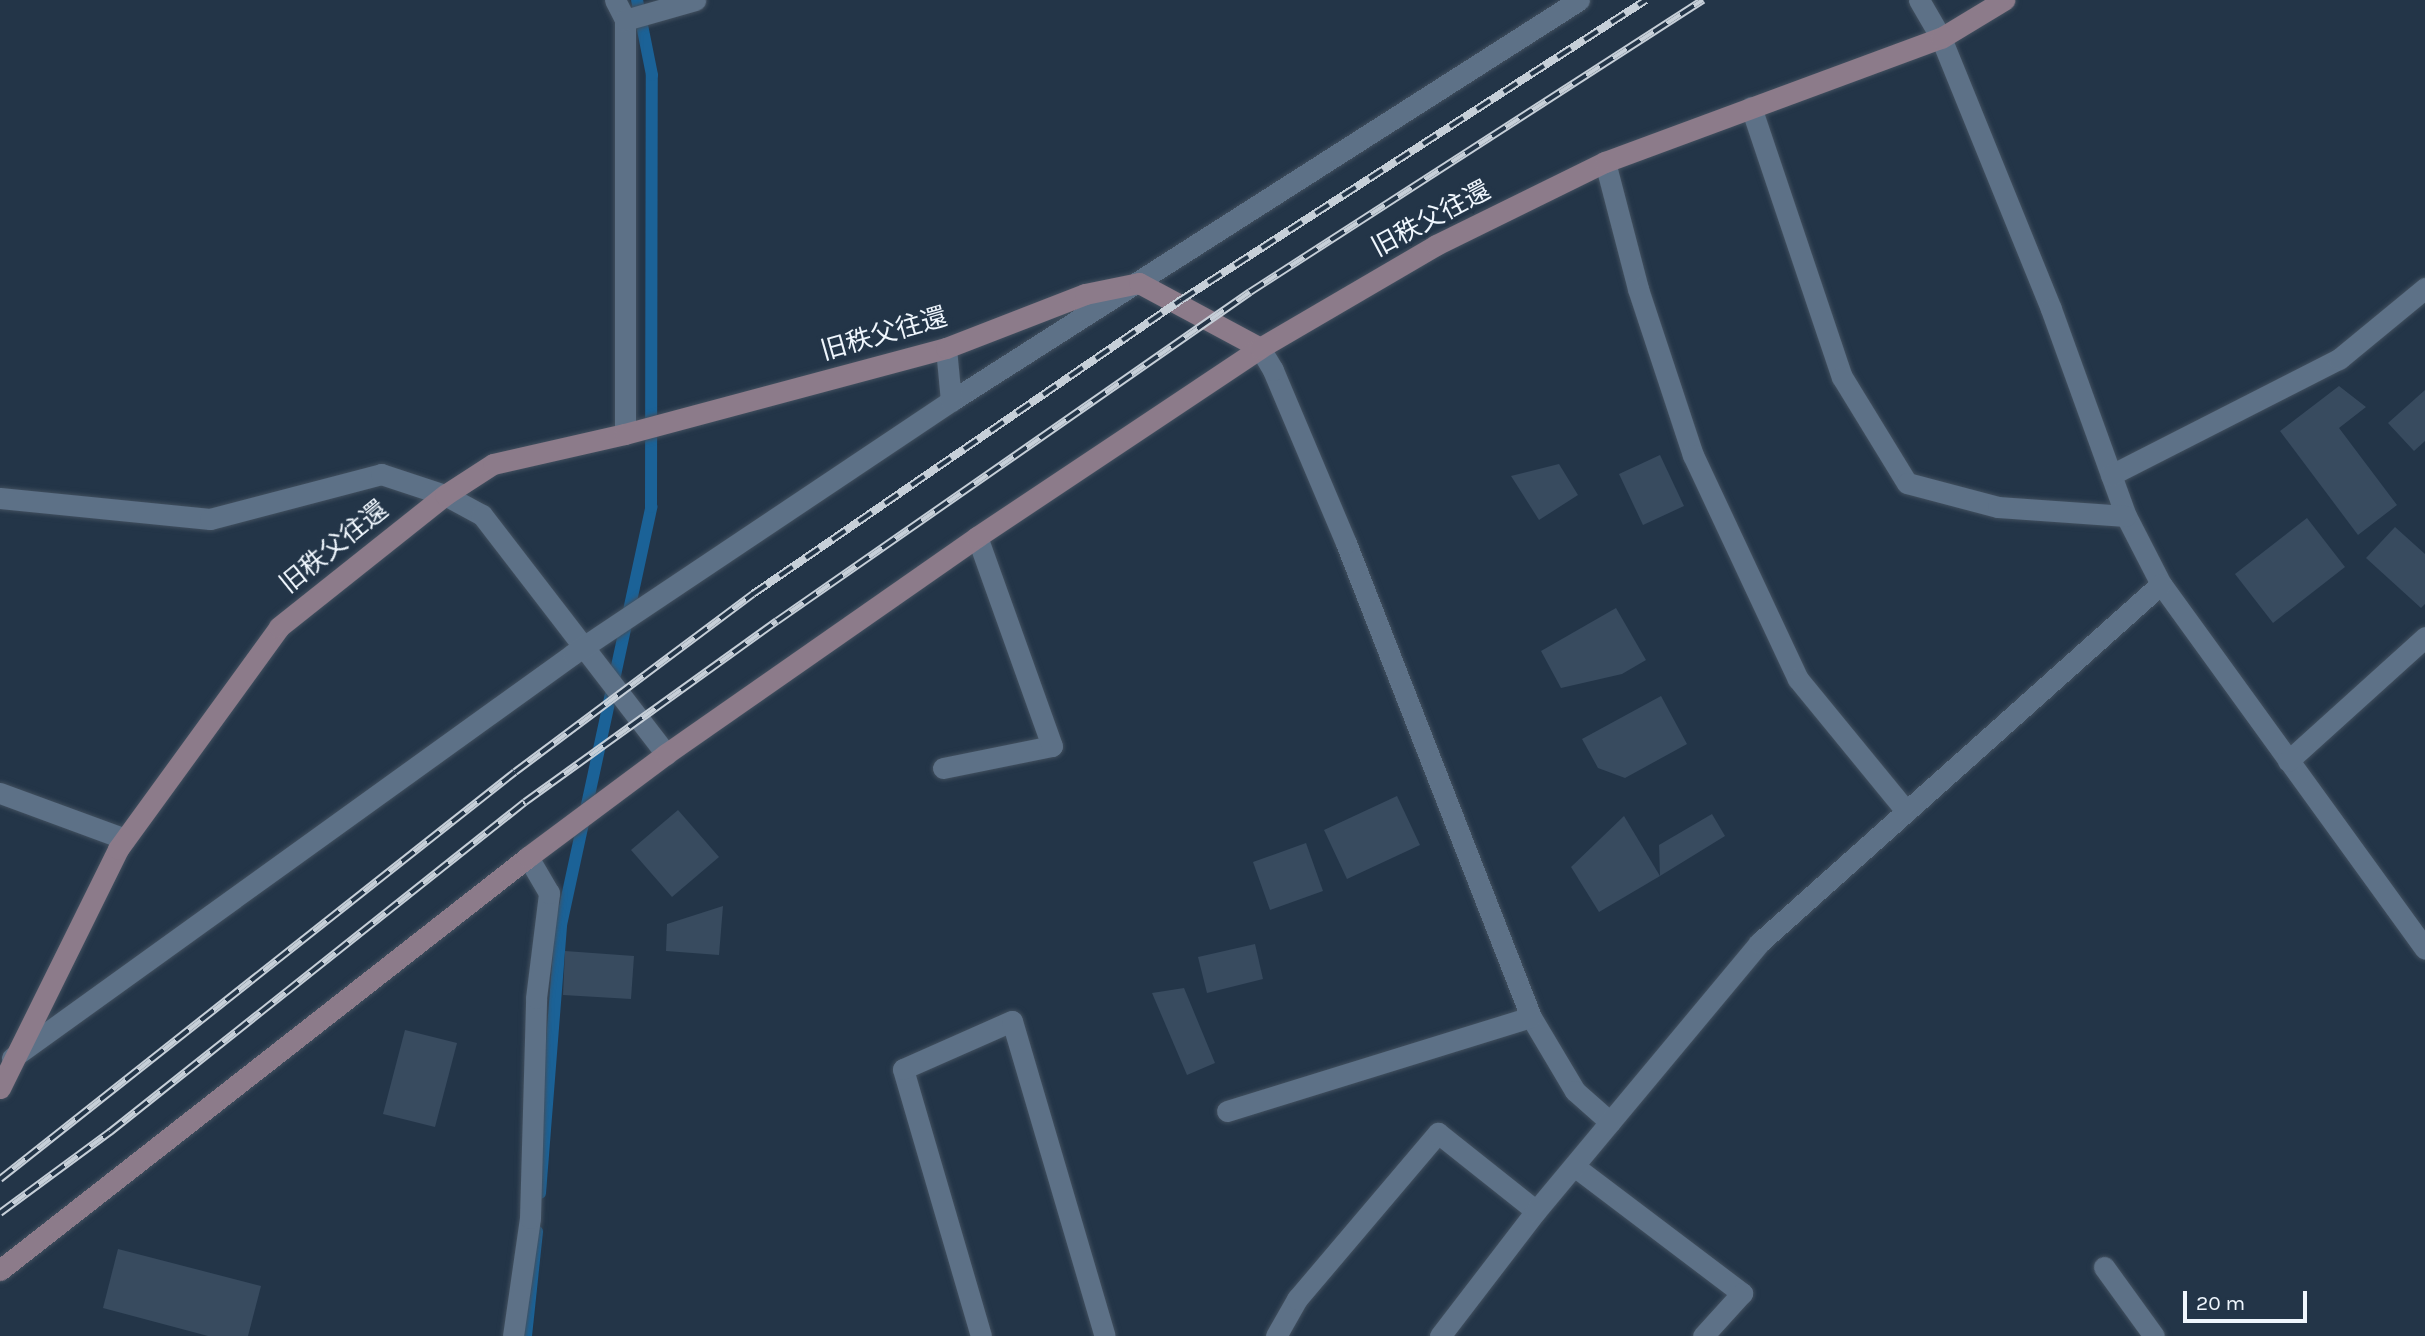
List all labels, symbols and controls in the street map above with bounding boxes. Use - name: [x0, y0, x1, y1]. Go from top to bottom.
- street label: 旧秩父往還: [1366, 175, 1496, 263]
- street label: 旧秩父往還: [817, 301, 951, 367]
- street label: 旧秩父往還: [274, 494, 394, 600]
- scale bar: [2187, 1276, 2311, 1320]
- text: 20 m: [2196, 1291, 2245, 1315]

